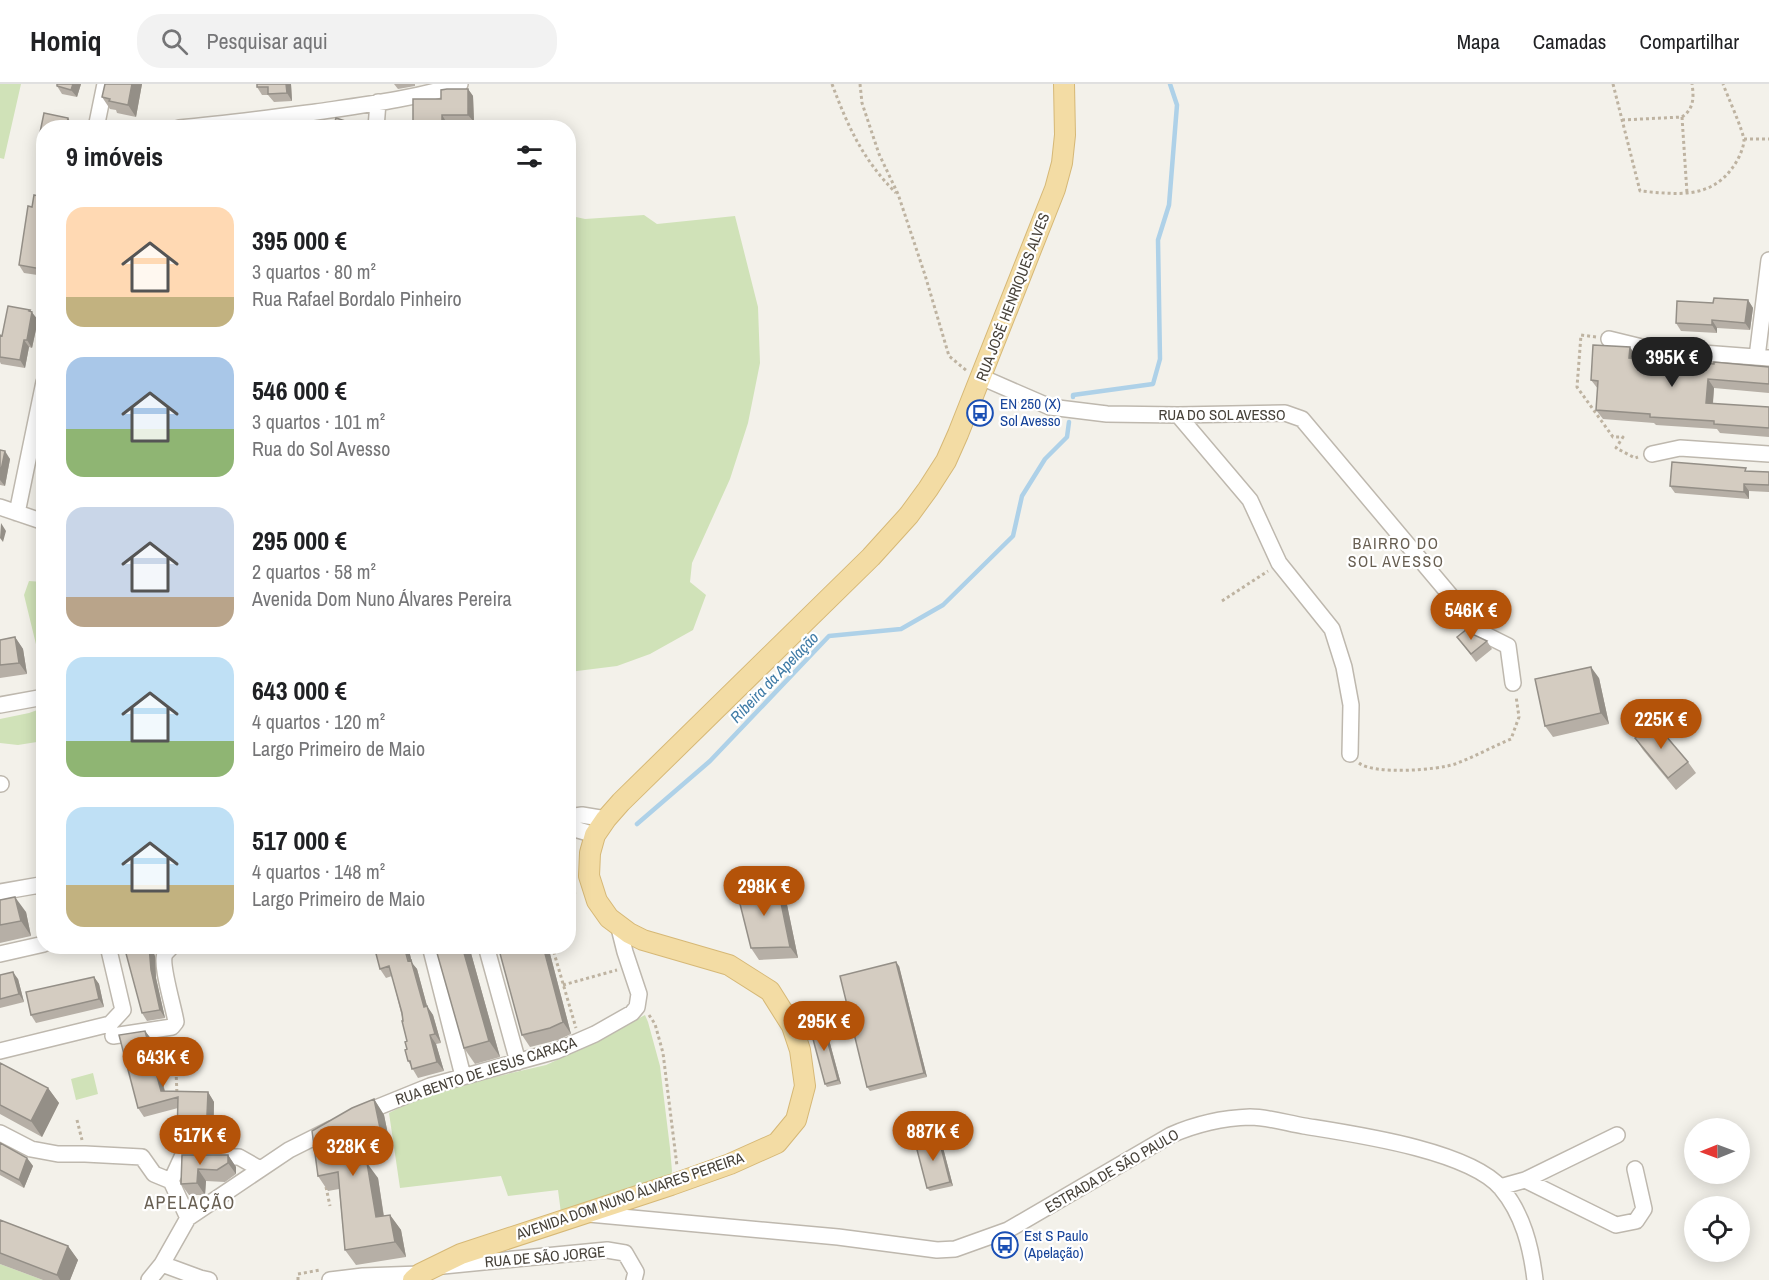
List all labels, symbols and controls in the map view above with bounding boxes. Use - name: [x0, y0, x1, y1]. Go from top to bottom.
- search box: [137, 14, 557, 68]
- text: Homiq: [30, 22, 101, 60]
- icon: search: [158, 25, 191, 58]
- text: Pesquisar aqui: [206, 26, 328, 56]
- text: Mapa: [1457, 27, 1500, 56]
- text: Camadas: [1533, 27, 1606, 56]
- text: Compartilhar: [1639, 27, 1739, 56]
- text: 9 imóveis: [66, 139, 163, 174]
- icon: filters: [513, 140, 546, 173]
- street label: RUA JOSÉ HENRIQUES ALVES: [971, 210, 1054, 384]
- text: 395 000 €: [252, 223, 347, 258]
- icon: home: [114, 231, 186, 303]
- text: 3 quartos · 80 m²: [252, 258, 376, 285]
- text: Rua Rafael Bordalo Pinheiro: [252, 285, 462, 312]
- pin: 395K €: [1623, 337, 1721, 388]
- text: 395K €: [1646, 343, 1698, 370]
- text: 546 000 €: [252, 373, 347, 408]
- icon: home: [114, 381, 186, 453]
- place label: EN 250 (X) Sol Avesso: [1000, 393, 1061, 431]
- bus stop icon: EN 250 (X) Sol Avesso: [965, 398, 995, 428]
- street label: RUA DO SOL AVESSO: [1158, 404, 1286, 425]
- text: 3 quartos · 101 m²: [252, 408, 385, 435]
- text: Rua do Sol Avesso: [252, 435, 390, 462]
- text: 295 000 €: [252, 523, 347, 558]
- icon: home: [114, 531, 186, 603]
- district label: BAIRRO DO SOL AVESSO: [1348, 532, 1444, 572]
- text: 2 quartos · 58 m²: [252, 558, 376, 585]
- text: Avenida Dom Nuno Álvares Pereira: [252, 585, 512, 612]
- pin: 546K €: [1422, 590, 1520, 641]
- text: 546K €: [1445, 596, 1497, 623]
- water label: Ribeira da Apelação: [725, 627, 823, 727]
- text: 643 000 €: [252, 673, 347, 708]
- icon: home: [114, 681, 186, 753]
- pin: 225K €: [1612, 699, 1710, 750]
- text: 225K €: [1635, 705, 1687, 732]
- text: 4 quartos · 120 m²: [252, 708, 385, 735]
- text: Largo Primeiro de Maio: [252, 735, 425, 762]
- text: 517 000 €: [252, 823, 347, 858]
- icon: home: [114, 831, 186, 903]
- text: 4 quartos · 148 m²: [252, 858, 385, 885]
- pin: 298K €: [715, 866, 813, 917]
- text: 298K €: [738, 872, 790, 899]
- text: Largo Primeiro de Maio: [252, 885, 425, 912]
- pin: 295K €: [775, 1001, 873, 1052]
- text: 295K €: [798, 1007, 850, 1034]
- street label: RUA BENTO DE JESUS CARAÇA: [393, 1031, 580, 1110]
- pin: 643K €: [114, 1037, 212, 1088]
- text: 643K €: [137, 1043, 189, 1070]
- pin: 887K €: [884, 1111, 982, 1162]
- pin: 517K €: [151, 1115, 249, 1166]
- text: 887K €: [907, 1117, 959, 1144]
- north arrow: [1684, 1118, 1750, 1184]
- map controls: [1684, 1118, 1750, 1262]
- text: 517K €: [174, 1121, 226, 1148]
- street label: ESTRADA DE SÃO PAULO: [1041, 1124, 1183, 1218]
- pin: 328K €: [304, 1126, 402, 1177]
- text: 328K €: [327, 1132, 379, 1159]
- street label: AVENIDA DOM NUNO ÁLVARES PEREIRA: [512, 1146, 747, 1245]
- district label: APELAÇÃO: [143, 1190, 236, 1215]
- button: locate: [1684, 1196, 1750, 1262]
- place label: Est S Paulo (Apelação): [1024, 1225, 1088, 1263]
- bus stop icon: Est S Paulo (Apelação): [990, 1230, 1020, 1260]
- street label: RUA DE SÃO JORGE: [484, 1241, 606, 1272]

